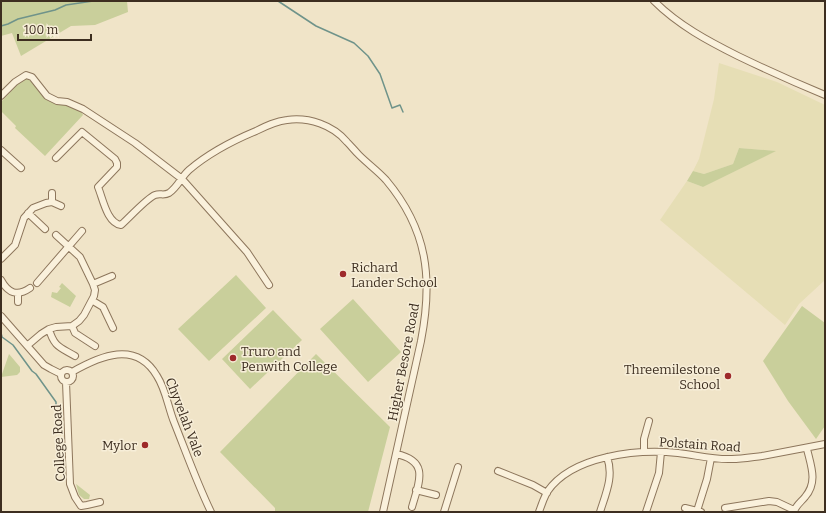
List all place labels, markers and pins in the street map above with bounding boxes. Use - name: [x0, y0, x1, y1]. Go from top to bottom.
- place label: Richard Lander School: [351, 260, 438, 290]
- marker: Richard Lander School: [338, 269, 348, 279]
- place label: Truro and Penwith College: [241, 344, 337, 374]
- marker: Truro and Penwith College: [228, 353, 238, 363]
- place label: Threemilestone School: [624, 362, 720, 392]
- marker: Threemilestone School: [723, 371, 733, 381]
- place label: Mylor: [102, 438, 137, 453]
- marker: Mylor: [140, 440, 150, 450]

